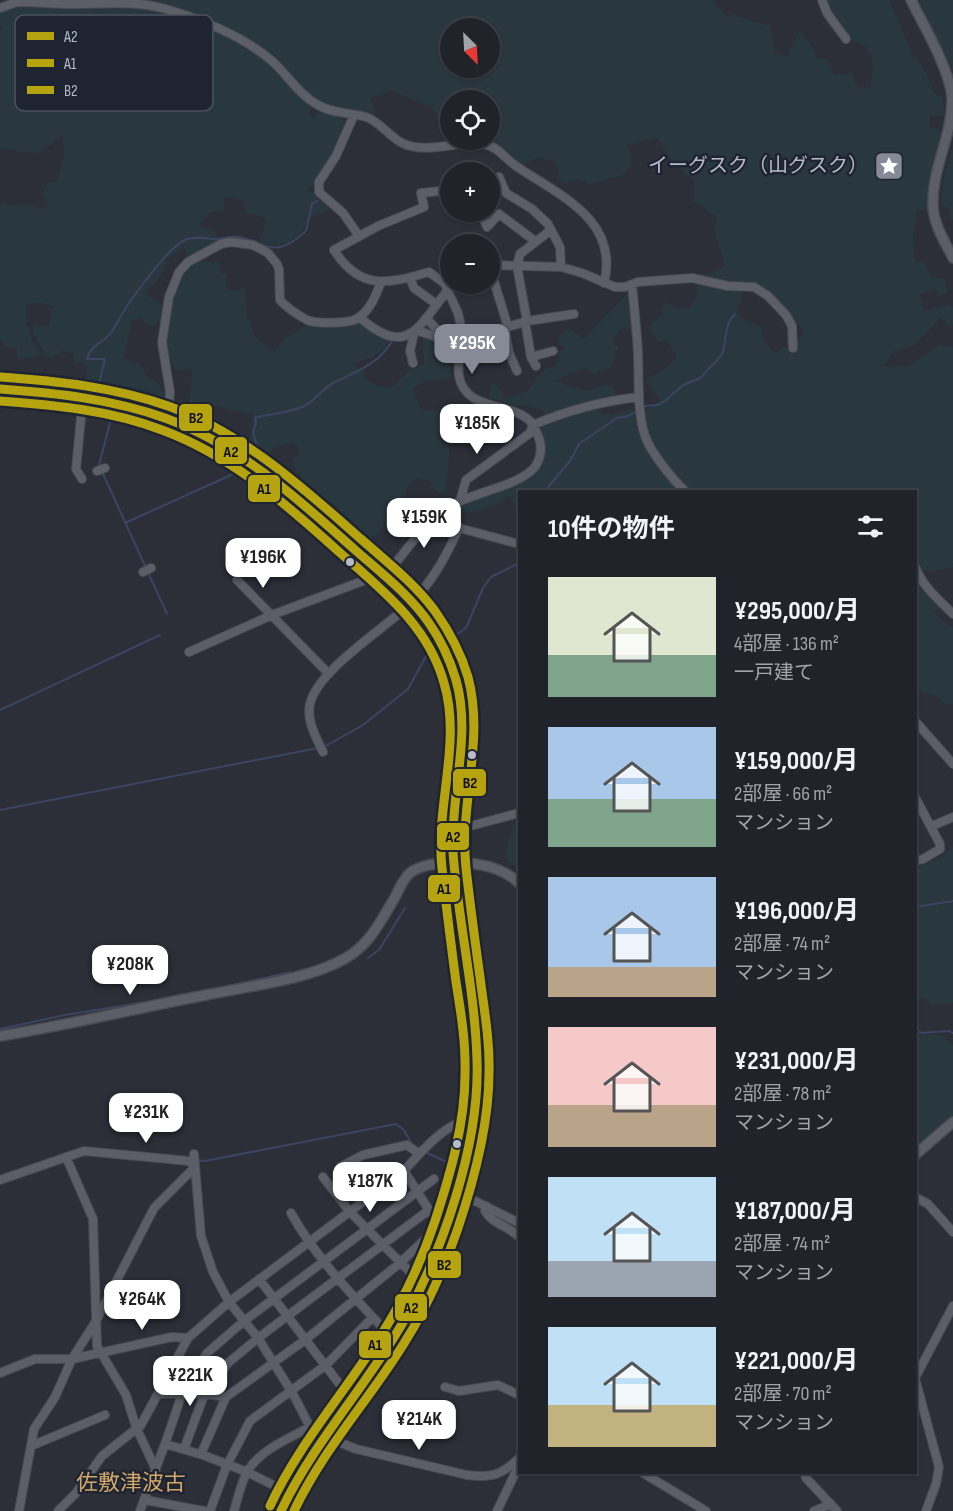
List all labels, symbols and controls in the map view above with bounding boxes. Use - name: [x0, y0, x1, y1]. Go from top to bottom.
- legend: [15, 15, 213, 111]
- north arrow: [440, 18, 500, 78]
- map controls: [440, 18, 500, 294]
- text: A2: [63, 28, 78, 47]
- text: A1: [63, 55, 77, 74]
- text: B2: [64, 82, 78, 101]
- button: locate: [440, 90, 500, 150]
- place icon: イーグスク（山グスク）: [873, 150, 905, 182]
- place label: イーグスク（山グスク）: [648, 154, 868, 178]
- button: +: [440, 162, 500, 222]
- button: −: [440, 234, 500, 294]
- pin: ¥295K: [430, 324, 514, 375]
- text: ¥295K: [448, 331, 496, 355]
- line badge: B2: [178, 403, 213, 432]
- pin: ¥185K: [435, 404, 519, 455]
- text: B2: [189, 409, 203, 428]
- text: ¥185K: [454, 411, 500, 435]
- line badge: A2: [214, 436, 248, 465]
- text: A2: [223, 443, 238, 462]
- line badge: A1: [247, 474, 281, 503]
- text: A1: [256, 480, 272, 499]
- pin: ¥159K: [382, 498, 466, 549]
- text: ¥159K: [401, 505, 447, 529]
- icon: filters: [854, 510, 887, 543]
- text: 10件の物件: [548, 514, 675, 545]
- pin: ¥196K: [221, 538, 305, 589]
- text: ¥196K: [240, 545, 286, 569]
- unlabelled marker: [344, 556, 356, 568]
- text: ¥295,000/月: [734, 596, 860, 627]
- icon: home: [596, 601, 668, 673]
- text: 4部屋 · 136 m²: [734, 632, 839, 656]
- text: 一戸建て: [734, 661, 814, 685]
- text: ¥159,000/月: [734, 746, 858, 777]
- unlabelled marker: [466, 749, 478, 761]
- icon: home: [596, 751, 668, 823]
- line badge: B2: [452, 768, 487, 797]
- text: B2: [463, 774, 477, 793]
- text: 2部屋 · 66 m²: [734, 782, 832, 806]
- text: マンション: [734, 811, 834, 835]
- line badge: A2: [436, 822, 470, 851]
- text: A2: [445, 828, 460, 847]
- line badge: A1: [427, 874, 461, 903]
- text: A1: [436, 880, 452, 899]
- text: ¥196,000/月: [734, 896, 859, 927]
- icon: home: [596, 901, 668, 973]
- text: 2部屋 · 74 m²: [734, 932, 830, 956]
- pin: ¥208K: [88, 945, 172, 996]
- text: ¥208K: [106, 952, 154, 976]
- text: マンション: [734, 961, 834, 985]
- text: ¥231,000/月: [734, 1046, 859, 1077]
- icon: home: [596, 1051, 668, 1123]
- text: 2部屋 · 78 m²: [734, 1082, 832, 1106]
- pin: ¥231K: [104, 1093, 188, 1144]
- text: ¥231K: [123, 1100, 169, 1124]
- text: マンション: [734, 1111, 834, 1135]
- unlabelled marker: [451, 1138, 463, 1150]
- pin: ¥187K: [328, 1162, 412, 1213]
- text: ¥187K: [347, 1169, 393, 1193]
- text: ¥187,000/月: [734, 1196, 856, 1227]
- icon: home: [596, 1201, 668, 1273]
- text: 2部屋 · 74 m²: [734, 1232, 830, 1256]
- line badge: B2: [427, 1250, 462, 1279]
- text: B2: [437, 1256, 451, 1275]
- text: マンション: [734, 1261, 834, 1285]
- pin: ¥264K: [100, 1280, 184, 1331]
- text: ¥264K: [118, 1287, 166, 1311]
- line badge: A2: [394, 1293, 428, 1322]
- text: A2: [403, 1299, 418, 1318]
- line badge: A1: [358, 1330, 392, 1359]
- text: A1: [367, 1336, 383, 1355]
- text: ¥221,000/月: [734, 1346, 858, 1377]
- icon: home: [596, 1351, 668, 1423]
- pin: ¥221K: [148, 1356, 232, 1407]
- text: ¥221K: [167, 1363, 213, 1387]
- text: 2部屋 · 70 m²: [734, 1382, 832, 1406]
- pin: ¥214K: [377, 1400, 461, 1451]
- text: ¥214K: [396, 1407, 442, 1431]
- text: マンション: [734, 1411, 834, 1435]
- district label: 佐敷津波古: [76, 1470, 186, 1497]

